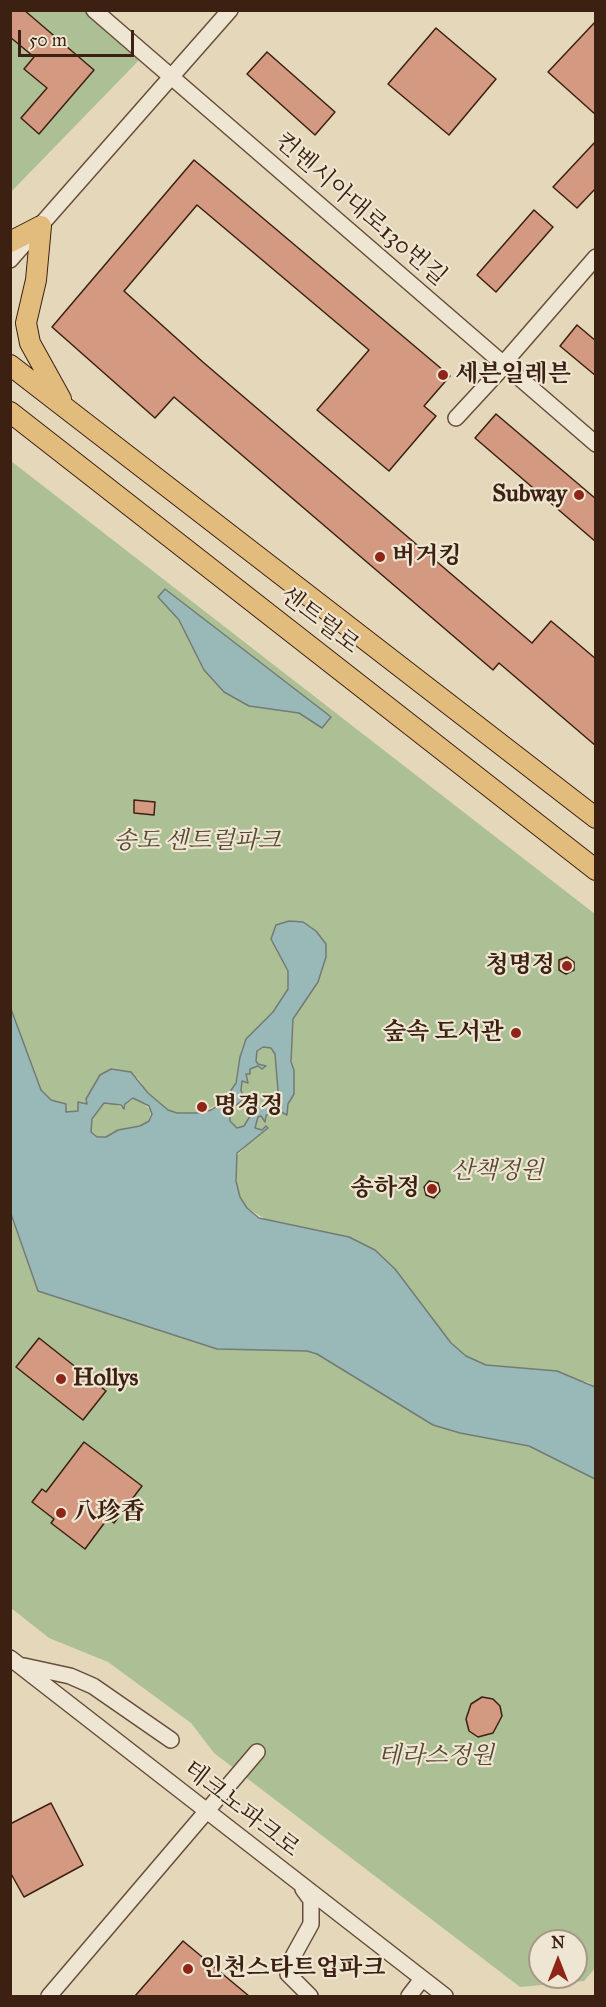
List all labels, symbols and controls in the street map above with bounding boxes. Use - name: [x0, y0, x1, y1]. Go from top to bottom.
- scale bar: [21, 18, 136, 56]
- text: 50 m: [29, 29, 67, 51]
- street label: 컨벤시아대로130번길: [268, 127, 452, 293]
- place label: 세븐일레븐: [455, 361, 571, 389]
- marker: 세븐일레븐: [436, 368, 450, 382]
- place label: Subway: [492, 481, 567, 509]
- marker: Subway: [572, 488, 586, 502]
- place label: 버거킹: [392, 543, 462, 571]
- marker: 버거킹: [373, 550, 387, 564]
- street label: 센트럴로: [274, 581, 364, 661]
- park label: 송도 센트럴파크: [113, 828, 281, 856]
- place label: 청명정: [485, 952, 555, 980]
- marker: 청명정: [560, 959, 574, 973]
- place label: 숲속 도서관: [383, 1019, 504, 1047]
- marker: 숲속 도서관: [509, 1026, 523, 1040]
- place label: 명경정: [214, 1093, 284, 1121]
- marker: 명경정: [195, 1100, 209, 1114]
- park label: 산책정원: [451, 1158, 543, 1186]
- place label: 송하정: [350, 1175, 420, 1203]
- marker: 송하정: [425, 1182, 439, 1196]
- place label: Hollys: [73, 1365, 138, 1393]
- marker: Hollys: [54, 1372, 68, 1386]
- place label: 八珍香: [73, 1499, 145, 1527]
- marker: 八珍香: [54, 1506, 68, 1520]
- park label: 테라스정원: [378, 1743, 494, 1771]
- street label: 테크노파크로: [177, 1756, 305, 1864]
- north arrow: [528, 1929, 588, 1989]
- text: N: [551, 1933, 565, 1952]
- place label: 인천스타트업파크: [200, 1955, 385, 1983]
- marker: 인천스타트업파크: [181, 1962, 195, 1976]

